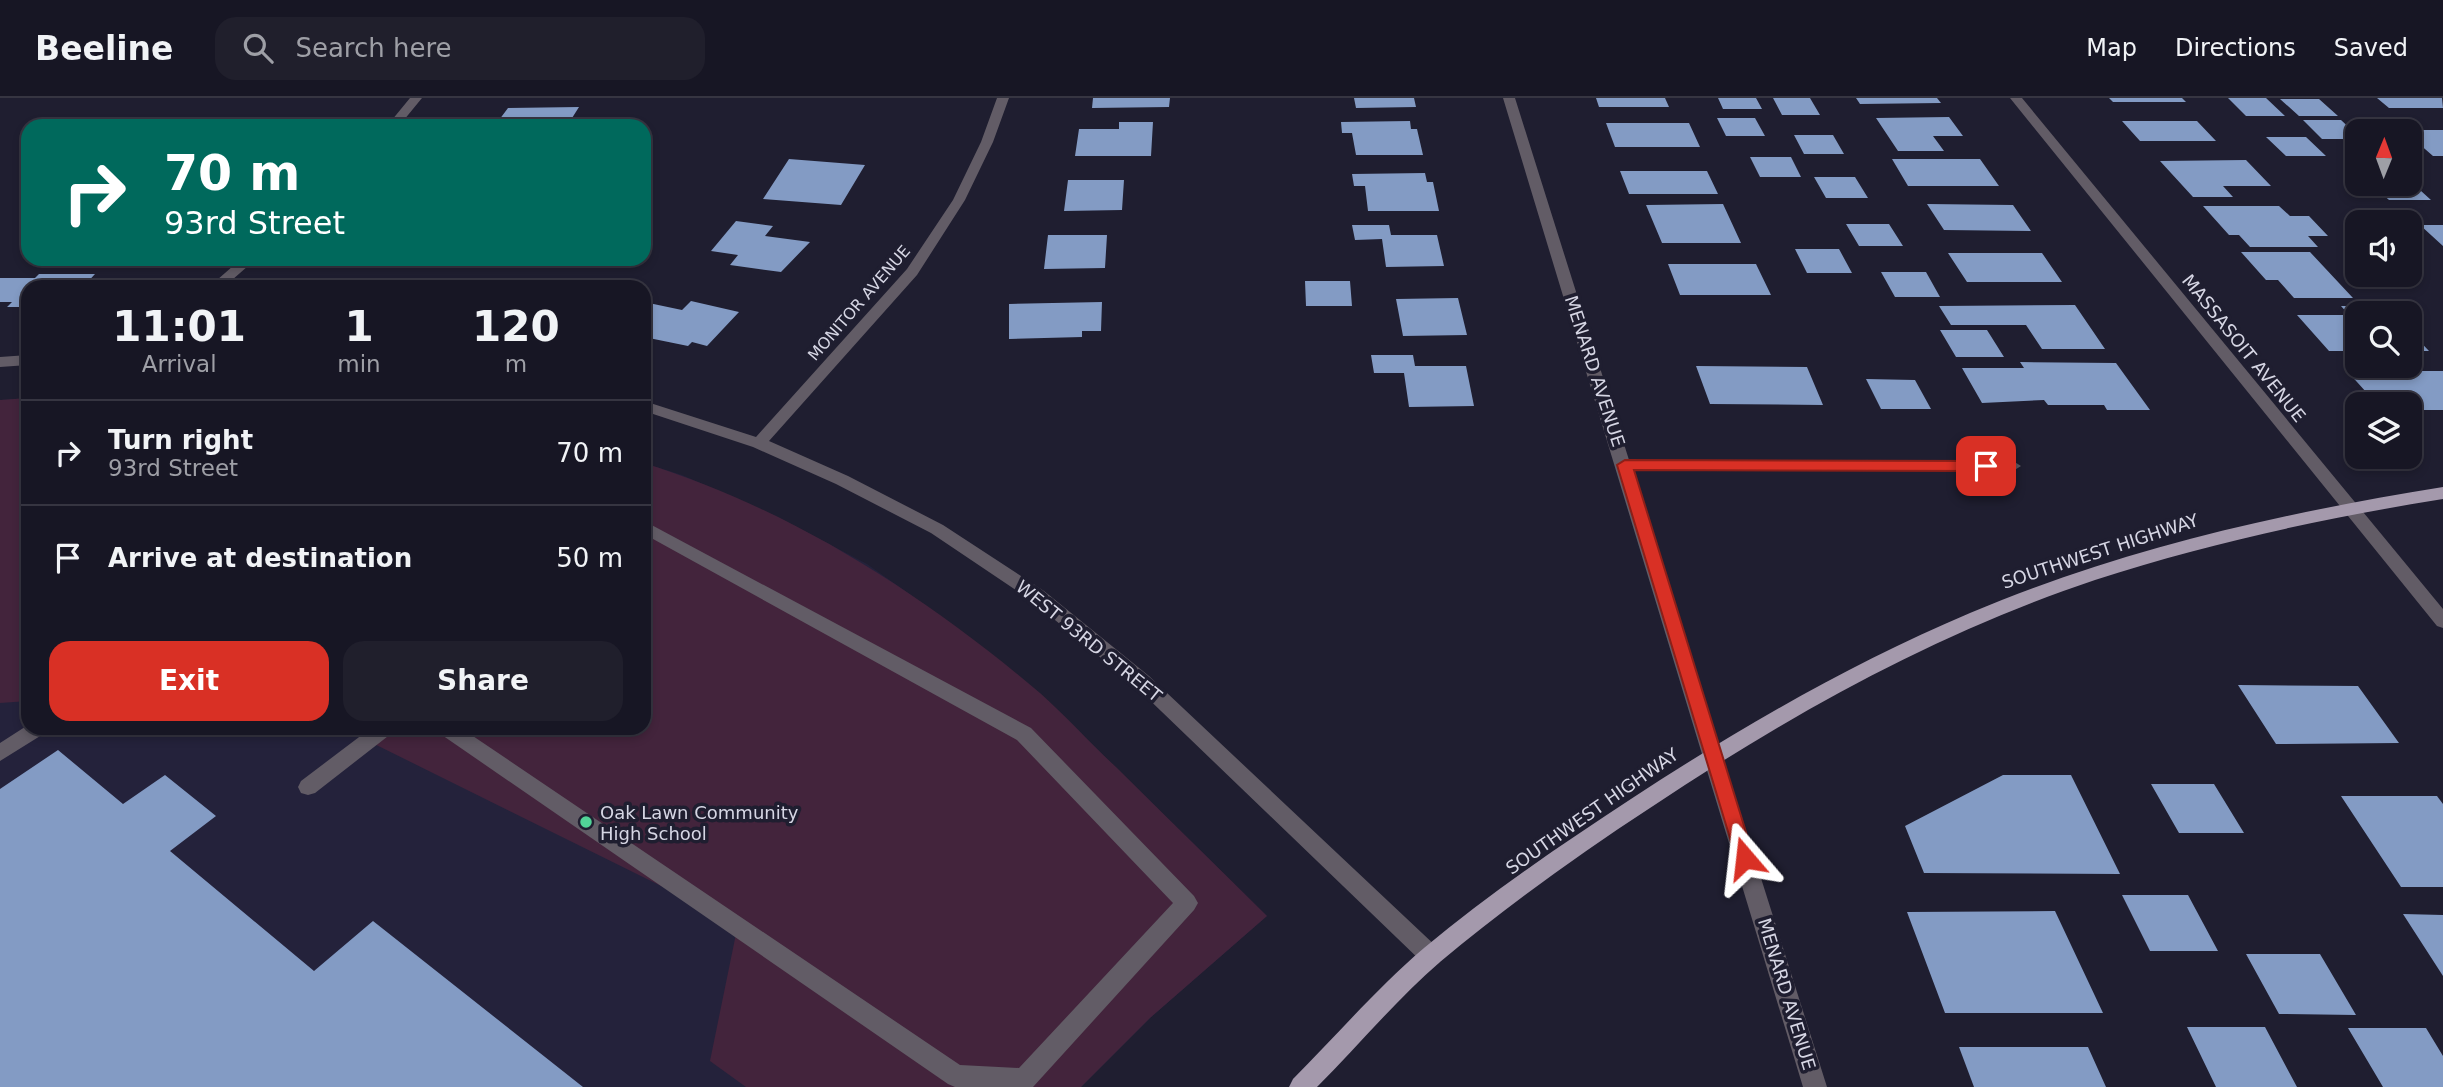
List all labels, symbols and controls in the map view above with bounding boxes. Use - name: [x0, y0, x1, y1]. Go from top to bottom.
- search box: [215, 17, 705, 80]
- text: Beeline: [35, 29, 173, 68]
- icon: search: [239, 29, 277, 67]
- text: Search here: [295, 33, 452, 63]
- text: Map: [2086, 34, 2137, 62]
- text: Directions: [2175, 34, 2296, 62]
- text: Saved: [2334, 34, 2408, 62]
- north arrow: [2345, 119, 2422, 196]
- map controls: [2345, 119, 2422, 469]
- text: 70 m: [164, 145, 300, 202]
- icon: right: [49, 147, 140, 238]
- text: 93rd Street: [164, 204, 345, 242]
- button: sound: [2345, 210, 2422, 287]
- street label: MONITOR AVENUE: [804, 242, 914, 364]
- street label: MASSASOIT AVENUE: [2178, 270, 2310, 426]
- street label: MENARD AVENUE: [1561, 293, 1629, 449]
- button: search: [2345, 301, 2422, 378]
- text: 11:01: [112, 302, 246, 351]
- text: 1: [344, 302, 374, 351]
- text: 120: [472, 302, 560, 351]
- text: Arrival: [142, 351, 217, 377]
- text: min: [337, 351, 381, 377]
- text: m: [505, 351, 527, 377]
- button: layers: [2345, 392, 2422, 469]
- text: Turn right: [108, 425, 253, 455]
- icon: right: [49, 434, 87, 472]
- pin: [1956, 436, 2016, 496]
- text: 70 m: [556, 438, 623, 468]
- icon: arrive: [1967, 447, 2005, 485]
- text: 93rd Street: [108, 455, 238, 481]
- street label: SOUTHWEST HIGHWAY: [1999, 509, 2202, 593]
- icon: arrive: [49, 539, 87, 577]
- text: Arrive at destination: [108, 543, 412, 573]
- text: 50 m: [556, 543, 623, 573]
- street label: WEST 93RD STREET: [1012, 576, 1167, 707]
- button: Exit: [49, 641, 329, 721]
- button: Share: [343, 641, 623, 721]
- street label: SOUTHWEST HIGHWAY: [1502, 743, 1683, 879]
- place label: Oak Lawn Community High School: [600, 802, 799, 844]
- marker: Oak Lawn Community High School: [578, 814, 594, 830]
- position arrow: [1708, 821, 1782, 895]
- street label: MENARD AVENUE: [1754, 916, 1820, 1072]

